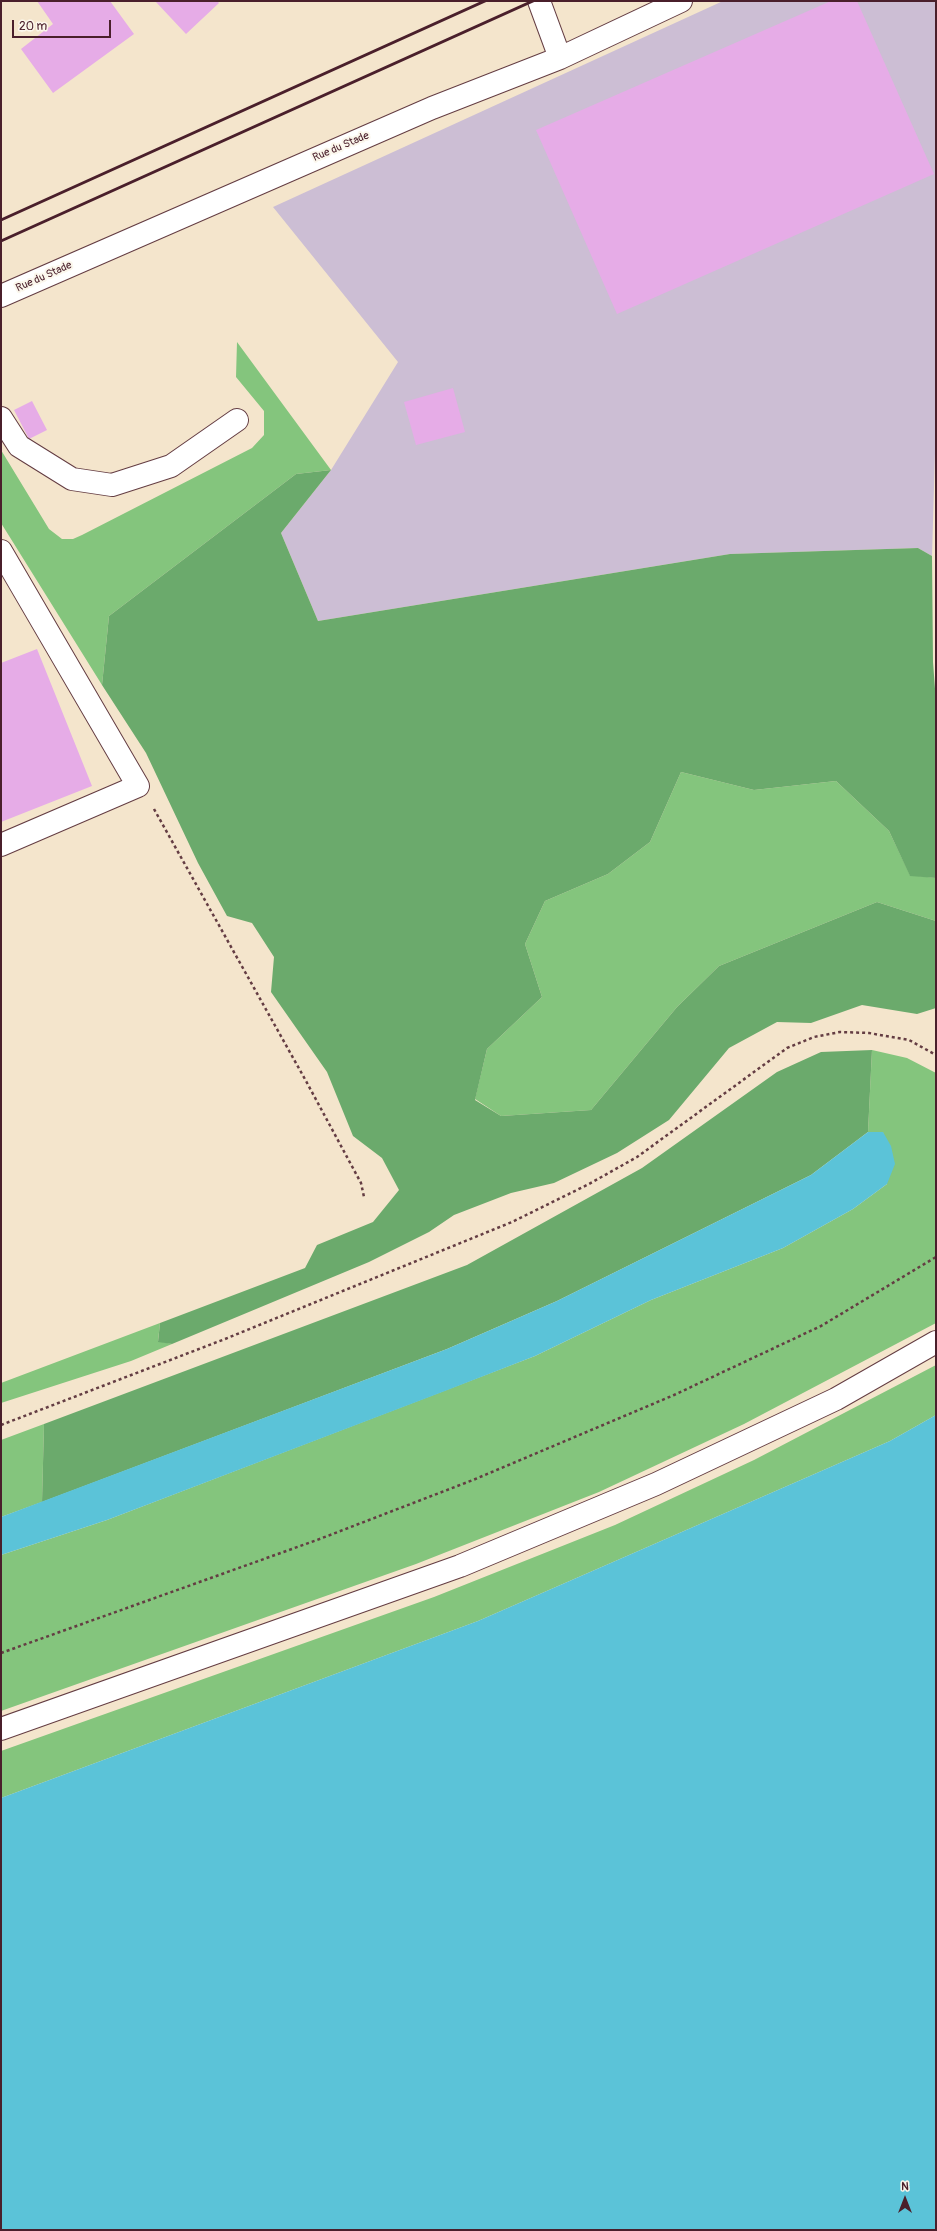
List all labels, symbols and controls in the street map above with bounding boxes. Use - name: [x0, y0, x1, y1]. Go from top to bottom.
- scale bar: [14, 12, 113, 38]
- text: 20 m: [19, 19, 47, 34]
- street label: Rue du Stade: [311, 129, 371, 165]
- street label: Rue du Stade: [14, 259, 74, 295]
- north arrow: [885, 2179, 925, 2219]
- text: N: [901, 2180, 909, 2193]

